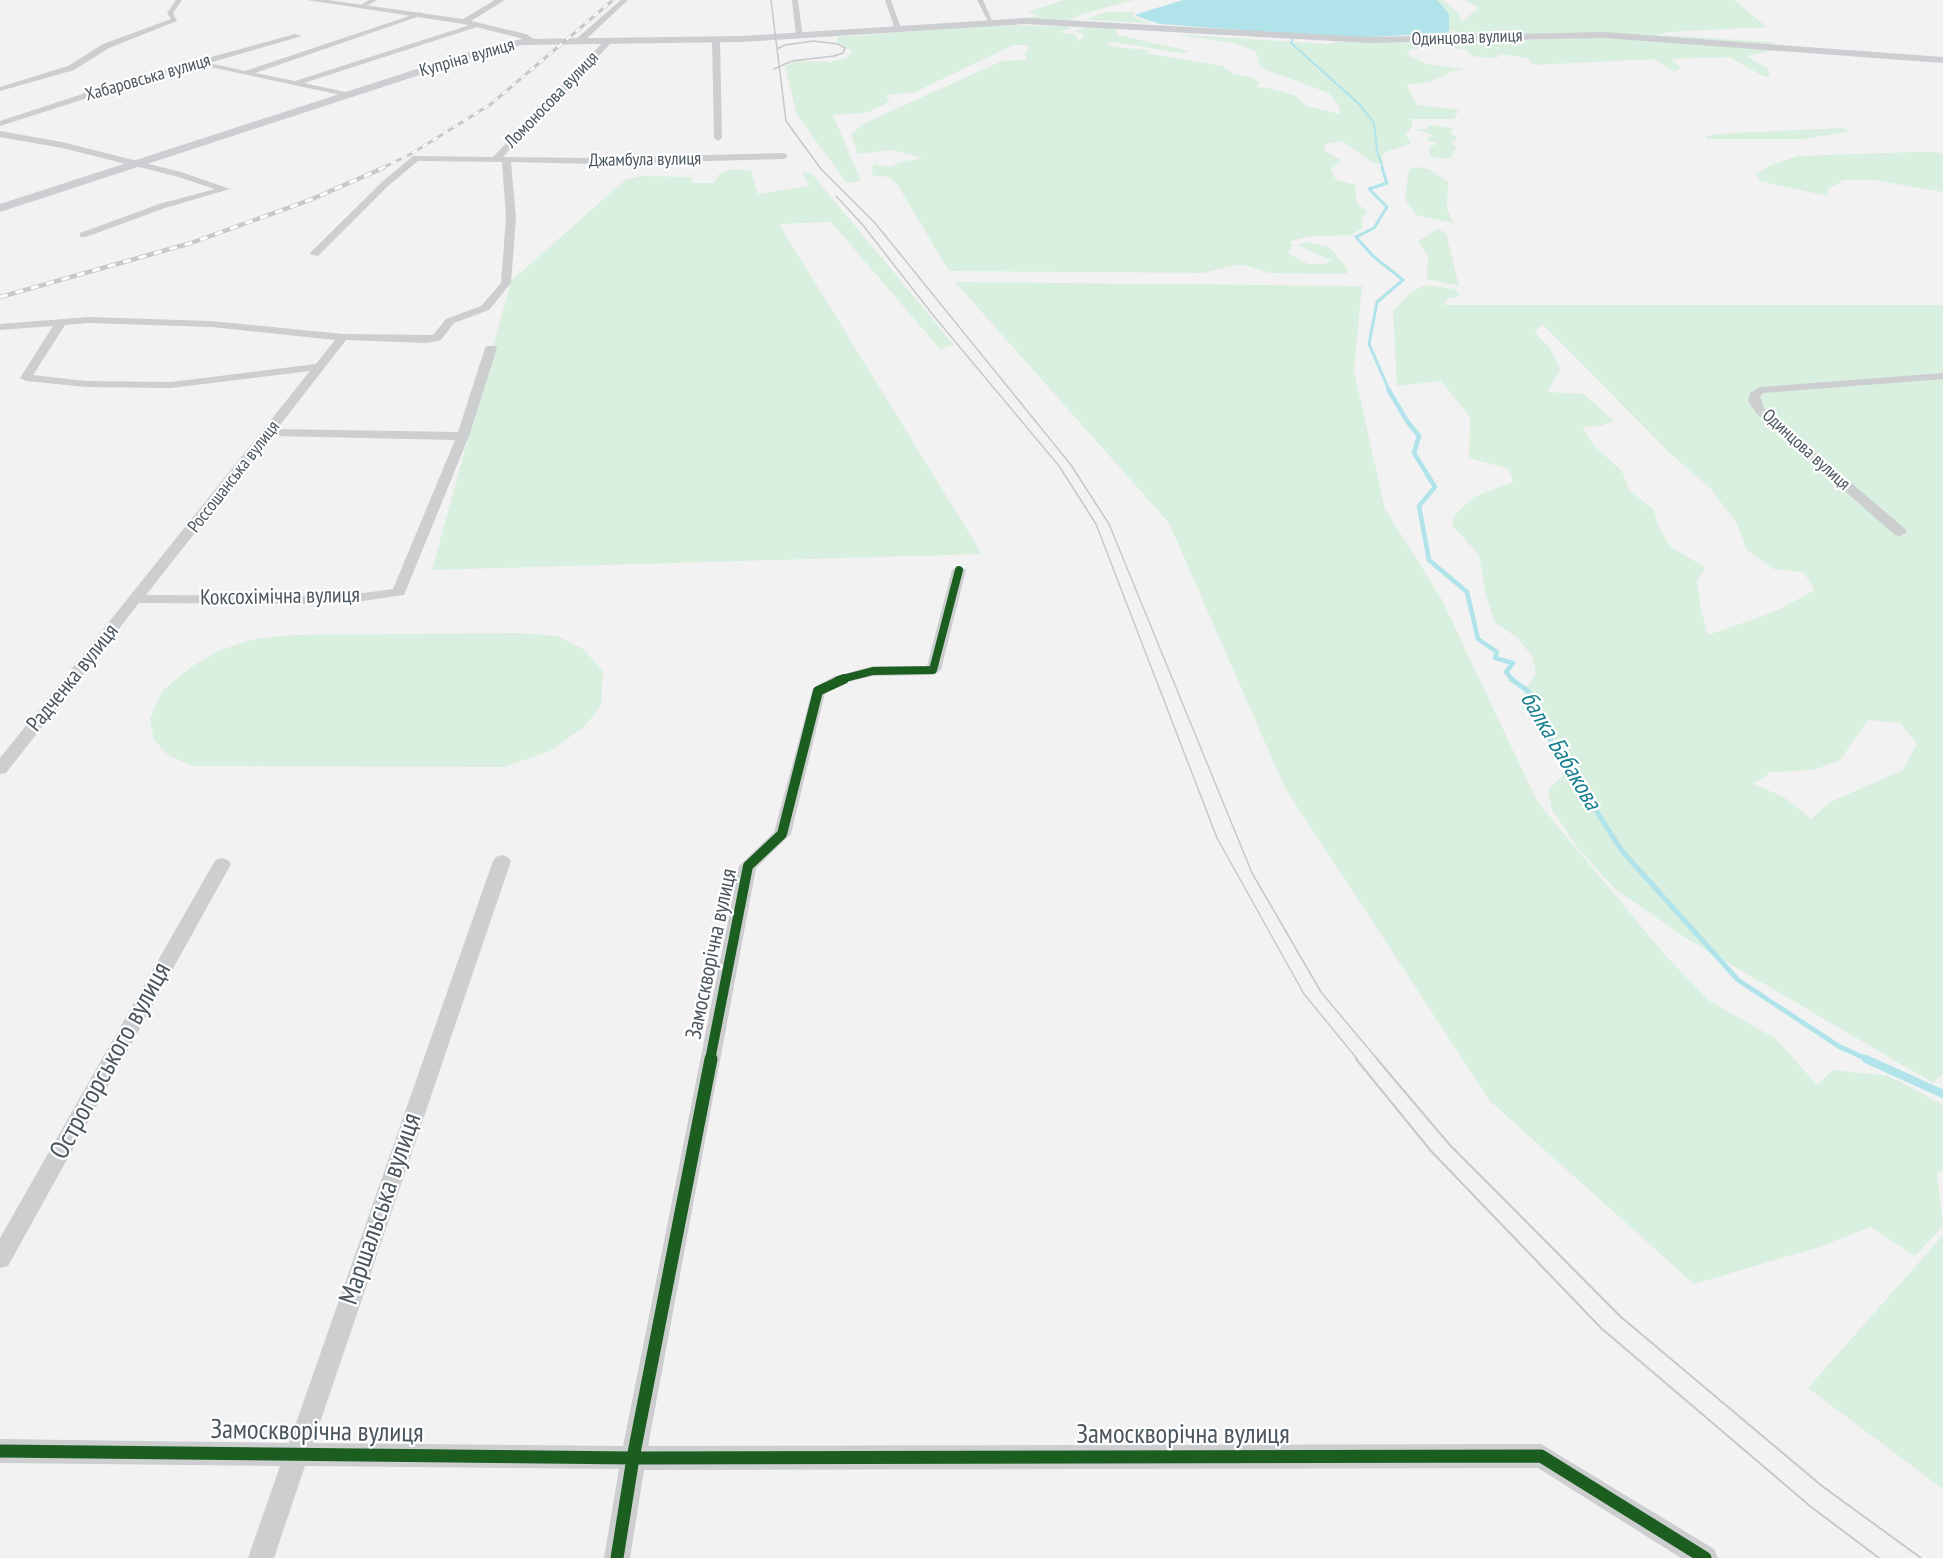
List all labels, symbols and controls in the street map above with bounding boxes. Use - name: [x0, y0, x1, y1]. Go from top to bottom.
- street label: Одинцова вулиця: [1411, 25, 1523, 51]
- street label: Купріна вулиця: [417, 34, 517, 82]
- street label: Ломоносова вулиця: [501, 47, 603, 153]
- street label: Хабаровська вулиця: [83, 50, 213, 106]
- street label: Джамбула вулиця: [589, 148, 701, 172]
- street label: Одинцова вулиця: [1758, 405, 1854, 495]
- street label: Россошанська вулиця: [184, 417, 284, 537]
- street label: Коксохімічна вулиця: [200, 582, 360, 612]
- street label: Радченка вулиця: [22, 619, 124, 737]
- water label: балка Бабакова: [1513, 687, 1607, 815]
- street label: Замоскворічна вулиця: [681, 866, 743, 1042]
- street label: Острогорського вулиця: [44, 957, 178, 1165]
- street label: Маршальська вулиця: [333, 1109, 429, 1309]
- street label: Замоскворічна вулиця: [210, 1414, 424, 1450]
- street label: Замоскворічна вулиця: [1076, 1419, 1290, 1451]

